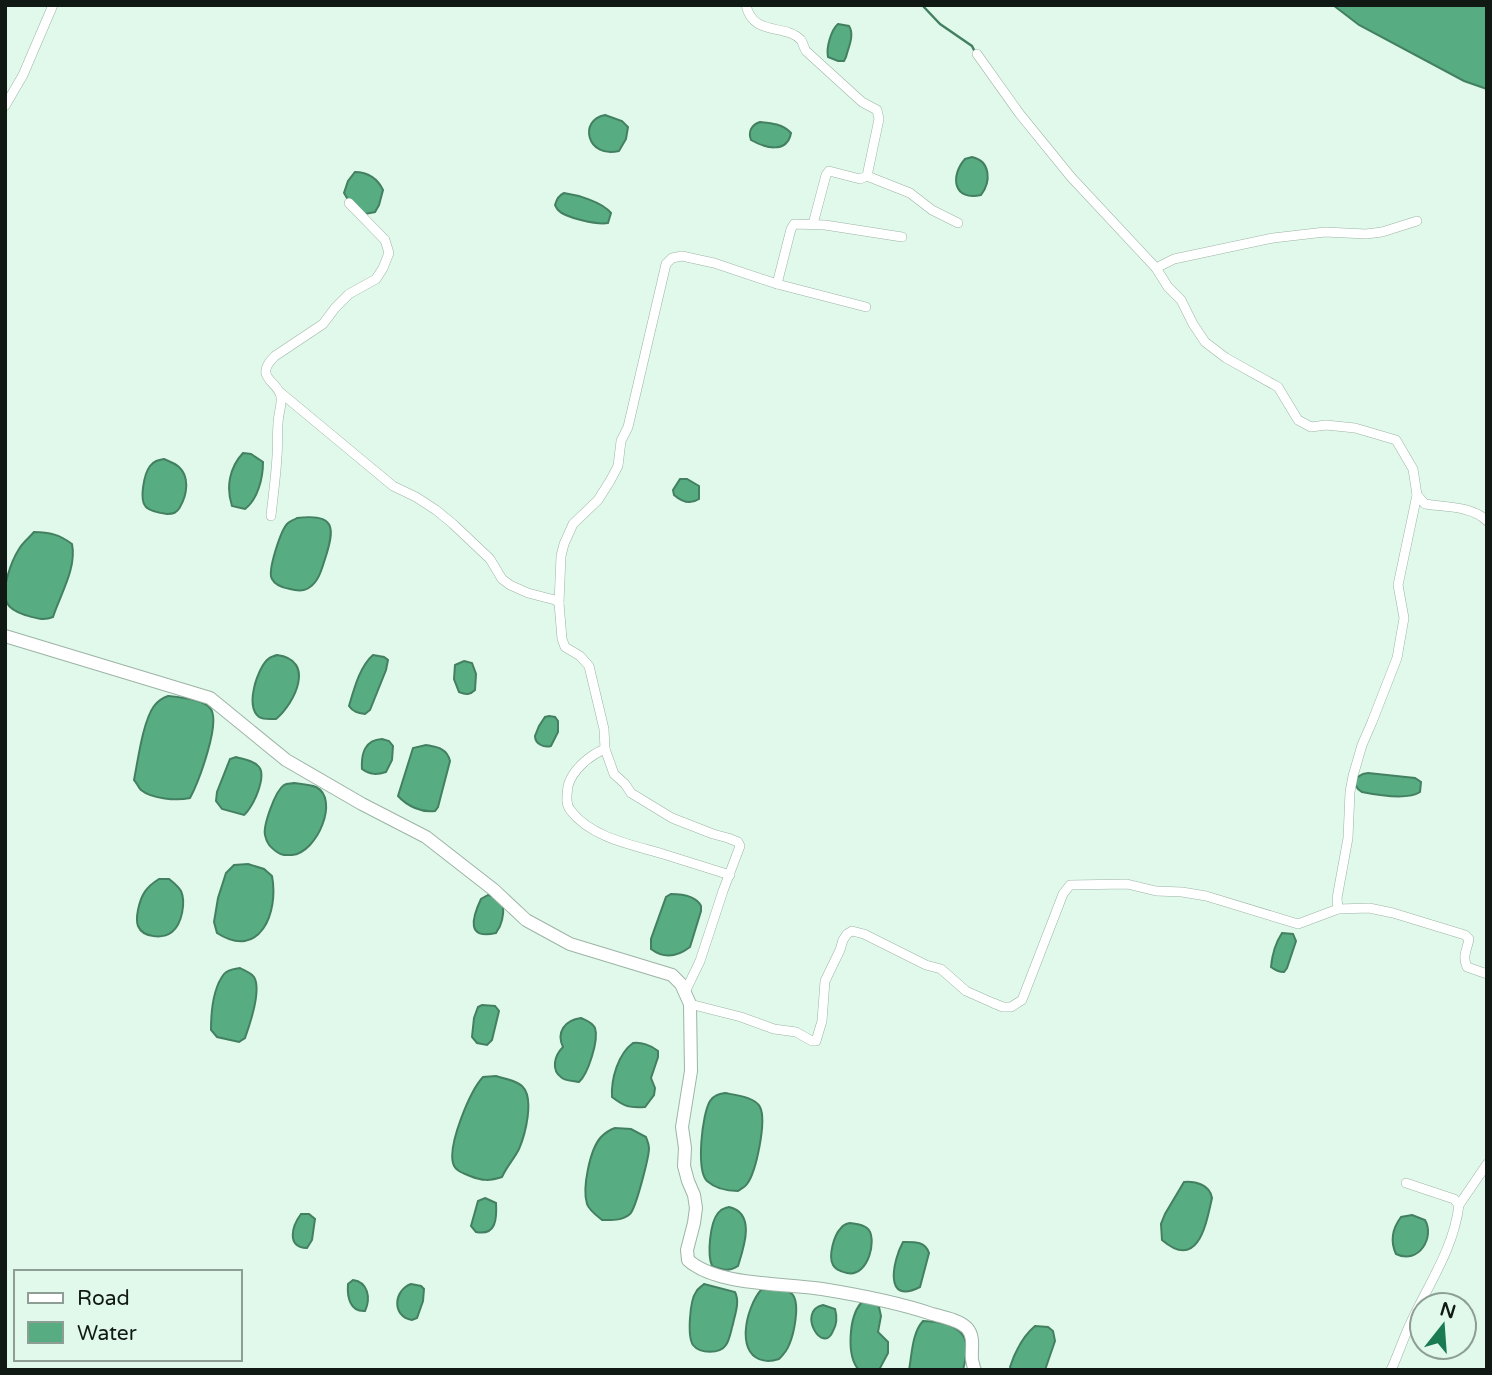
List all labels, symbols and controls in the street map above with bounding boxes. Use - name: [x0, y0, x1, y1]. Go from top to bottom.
- legend: [14, 1270, 242, 1361]
- text: Road: [77, 1286, 130, 1311]
- north arrow: [1408, 1291, 1478, 1361]
- text: N: [1437, 1298, 1458, 1323]
- text: Water: [77, 1321, 137, 1346]

